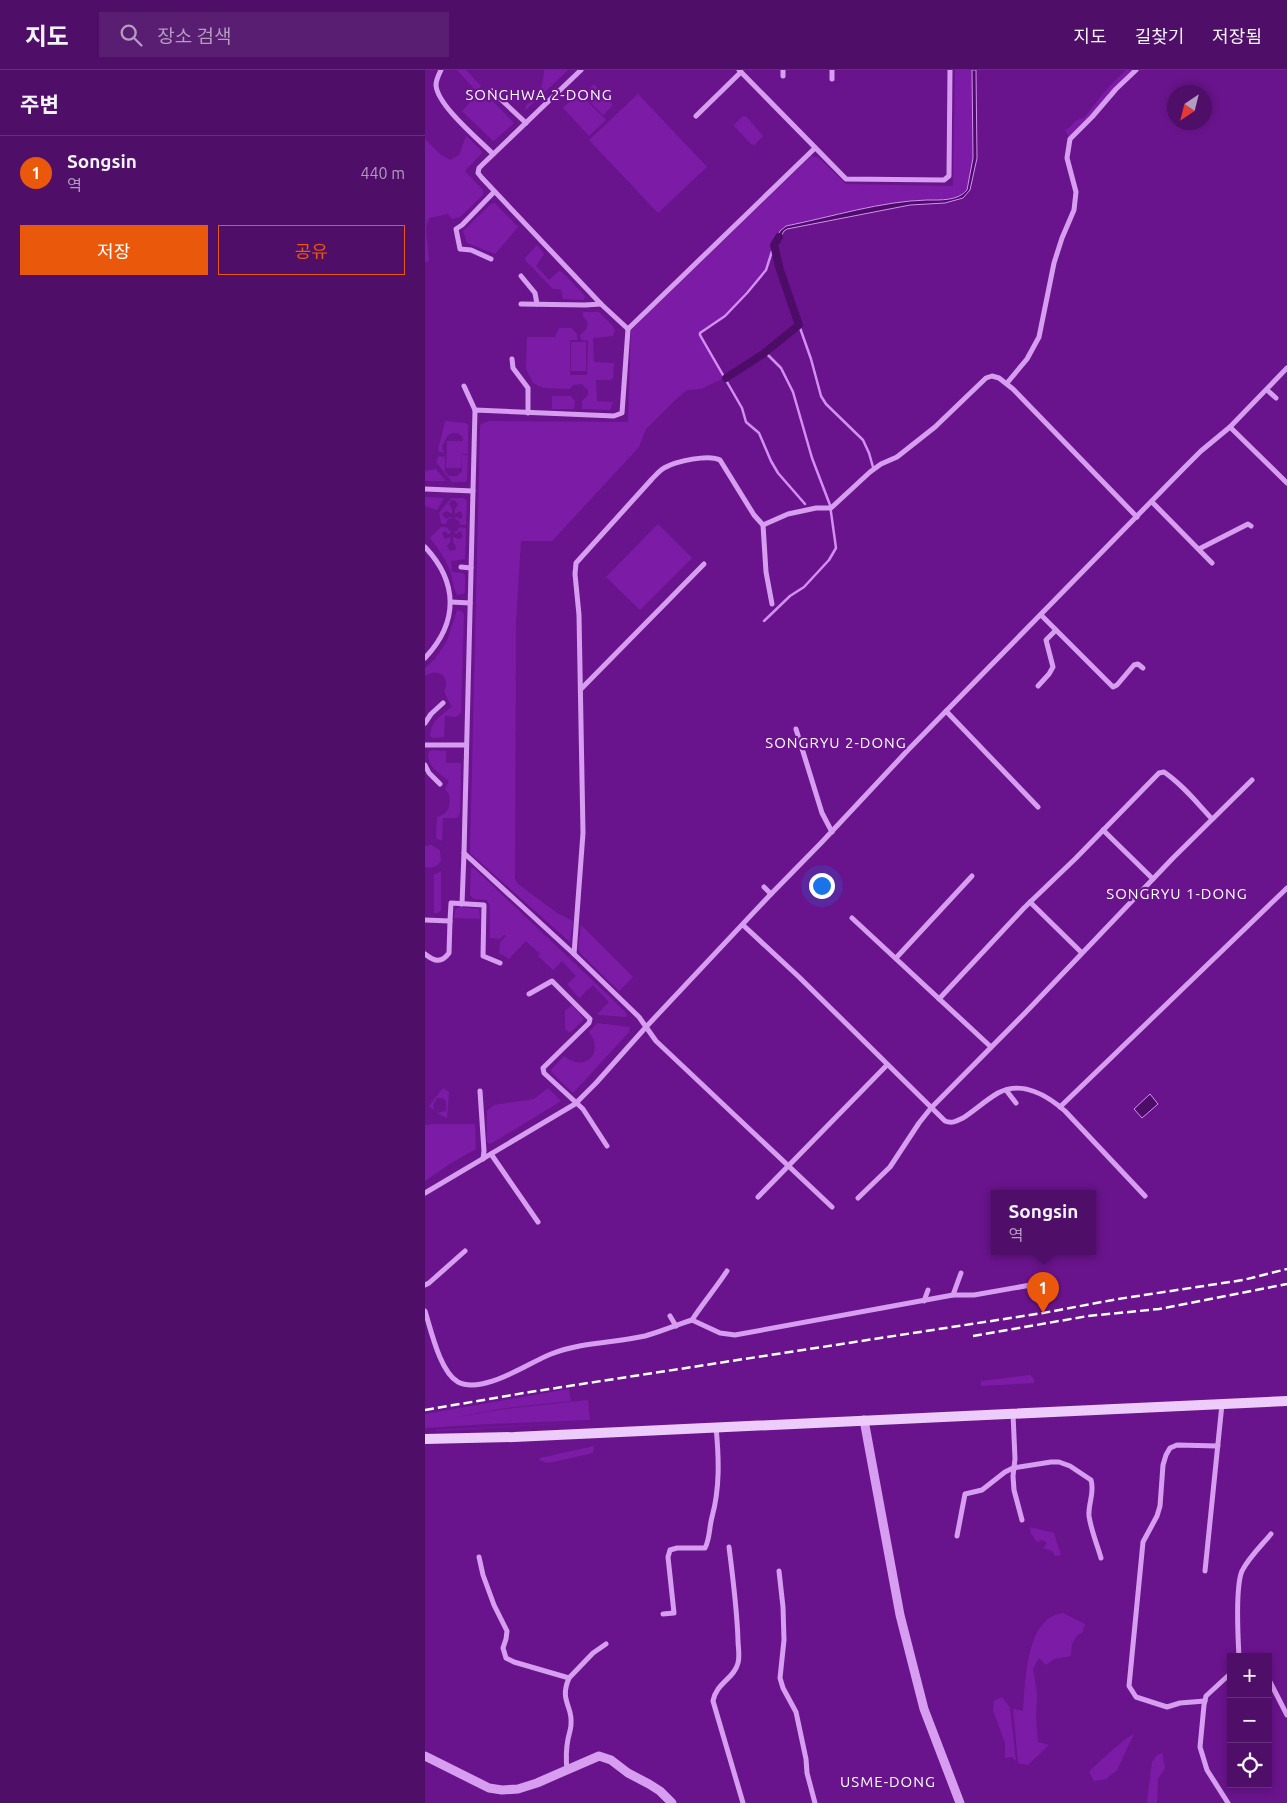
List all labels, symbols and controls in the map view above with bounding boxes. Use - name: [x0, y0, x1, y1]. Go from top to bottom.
- search box: [99, 12, 449, 57]
- icon: search: [117, 21, 145, 49]
- text: 지도: [25, 23, 69, 50]
- text: 장소 검색: [157, 25, 231, 47]
- text: 지도: [1074, 26, 1107, 46]
- text: 길찾기: [1135, 26, 1184, 46]
- text: 저장됨: [1212, 26, 1262, 46]
- north arrow: [1167, 85, 1212, 130]
- district label: SONGHWA 2-DONG: [465, 86, 613, 103]
- text: 주변: [20, 92, 59, 116]
- text: Songsin: [67, 150, 137, 172]
- text: 1: [31, 164, 41, 182]
- text: 440 m: [360, 164, 405, 182]
- text: 역: [67, 176, 82, 194]
- button: 저장: [20, 225, 208, 275]
- button: 공유: [218, 225, 405, 275]
- district label: SONGRYU 2-DONG: [765, 734, 907, 751]
- your location: [809, 873, 835, 899]
- district label: SONGRYU 1-DONG: [1106, 885, 1248, 902]
- popup: [991, 1190, 1096, 1255]
- text: Songsin: [1009, 1200, 1078, 1222]
- text: 역: [1009, 1226, 1023, 1244]
- pin: 1: [1027, 1272, 1059, 1313]
- map controls: [1227, 1653, 1272, 1788]
- button: +: [1227, 1653, 1272, 1698]
- button: −: [1227, 1698, 1272, 1743]
- button: locate: [1227, 1743, 1272, 1788]
- district label: USME-DONG: [840, 1773, 936, 1790]

